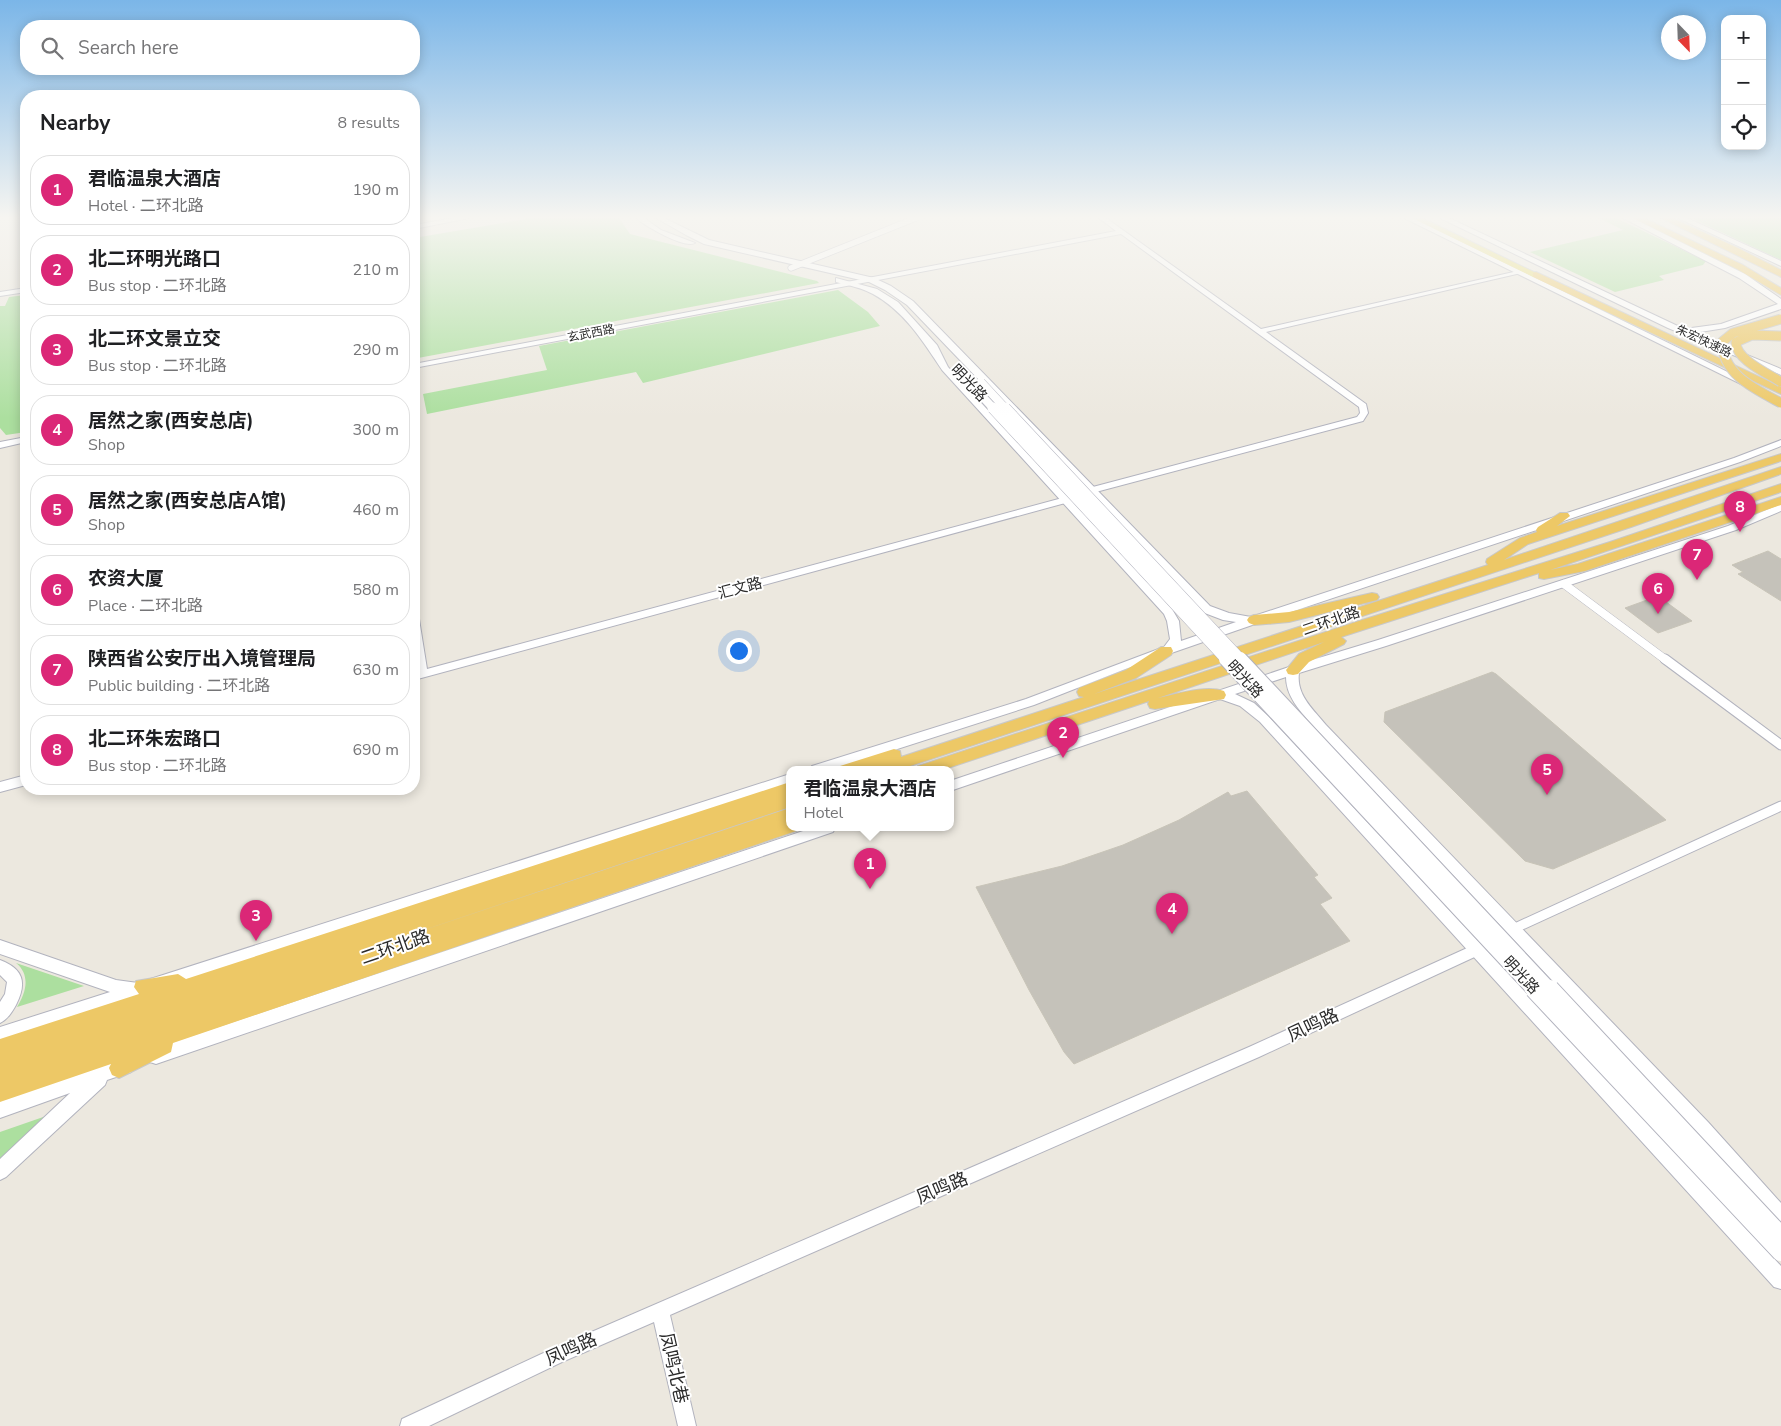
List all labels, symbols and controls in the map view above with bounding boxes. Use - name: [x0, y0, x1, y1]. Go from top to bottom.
- north arrow: [1661, 15, 1706, 60]
- map controls: [1721, 15, 1766, 150]
- button: +: [1721, 15, 1766, 60]
- search box: [20, 20, 420, 75]
- icon: search: [38, 34, 66, 62]
- text: Search here: [78, 35, 179, 61]
- button: −: [1721, 60, 1766, 105]
- button: locate: [1721, 105, 1766, 150]
- text: Nearby: [40, 109, 110, 137]
- text: 8 results: [338, 112, 400, 134]
- text: 君临温泉大酒店: [88, 166, 221, 192]
- text: 1: [52, 179, 62, 201]
- text: 190 m: [352, 179, 399, 201]
- text: Hotel · 二环北路: [88, 195, 204, 217]
- text: 北二环明光路口: [88, 246, 221, 272]
- text: 2: [52, 259, 62, 281]
- text: 210 m: [352, 259, 399, 281]
- text: Bus stop · 二环北路: [88, 275, 227, 297]
- street label: 玄武西路: [566, 321, 616, 345]
- street label: 朱宏快速路: [1673, 321, 1735, 361]
- text: 北二环文景立交: [88, 326, 221, 352]
- text: 3: [52, 339, 62, 361]
- text: 290 m: [352, 339, 399, 361]
- text: Bus stop · 二环北路: [88, 355, 227, 377]
- street label: 明光路: [946, 360, 992, 406]
- text: 居然之家(西安总店): [88, 408, 254, 434]
- text: 4: [52, 419, 62, 441]
- text: 300 m: [352, 419, 399, 441]
- text: Shop: [88, 434, 125, 456]
- text: 居然之家(西安总店A馆): [88, 488, 287, 514]
- pin: 8: [1724, 491, 1756, 532]
- text: 5: [52, 499, 62, 521]
- text: 460 m: [352, 499, 399, 521]
- text: Shop: [88, 514, 125, 536]
- pin: 7: [1681, 539, 1713, 580]
- text: 农资大厦: [88, 566, 164, 592]
- street label: 汇文路: [716, 573, 764, 603]
- pin: 6: [1642, 573, 1674, 614]
- text: 6: [52, 579, 62, 601]
- text: 580 m: [352, 579, 399, 601]
- text: Place · 二环北路: [88, 595, 203, 617]
- street label: 二环北路: [1299, 602, 1363, 640]
- your location: [726, 638, 752, 664]
- text: 陕西省公安厅出入境管理局: [88, 646, 316, 672]
- street label: 明光路: [1222, 656, 1268, 702]
- text: 7: [52, 659, 62, 681]
- text: 630 m: [352, 659, 399, 681]
- text: Public building · 二环北路: [88, 675, 270, 697]
- pin: 2: [1047, 717, 1079, 758]
- text: 北二环朱宏路口: [88, 726, 221, 752]
- text: 8: [52, 739, 62, 761]
- text: 690 m: [352, 739, 399, 761]
- pin: 5: [1531, 754, 1563, 795]
- text: Bus stop · 二环北路: [88, 755, 227, 777]
- popup: [786, 766, 954, 831]
- text: 君临温泉大酒店: [803, 776, 937, 802]
- text: Hotel: [803, 802, 843, 824]
- pin: 1: [854, 848, 886, 889]
- pin: 4: [1156, 893, 1188, 934]
- pin: 3: [240, 900, 272, 941]
- street label: 二环北路: [357, 924, 433, 970]
- street label: 明光路: [1498, 952, 1544, 998]
- street label: 凤鸣路: [1283, 1003, 1343, 1047]
- street label: 凤鸣路: [912, 1166, 972, 1210]
- street label: 凤鸣路: [541, 1327, 601, 1371]
- street label: 凤鸣北巷: [654, 1330, 694, 1406]

